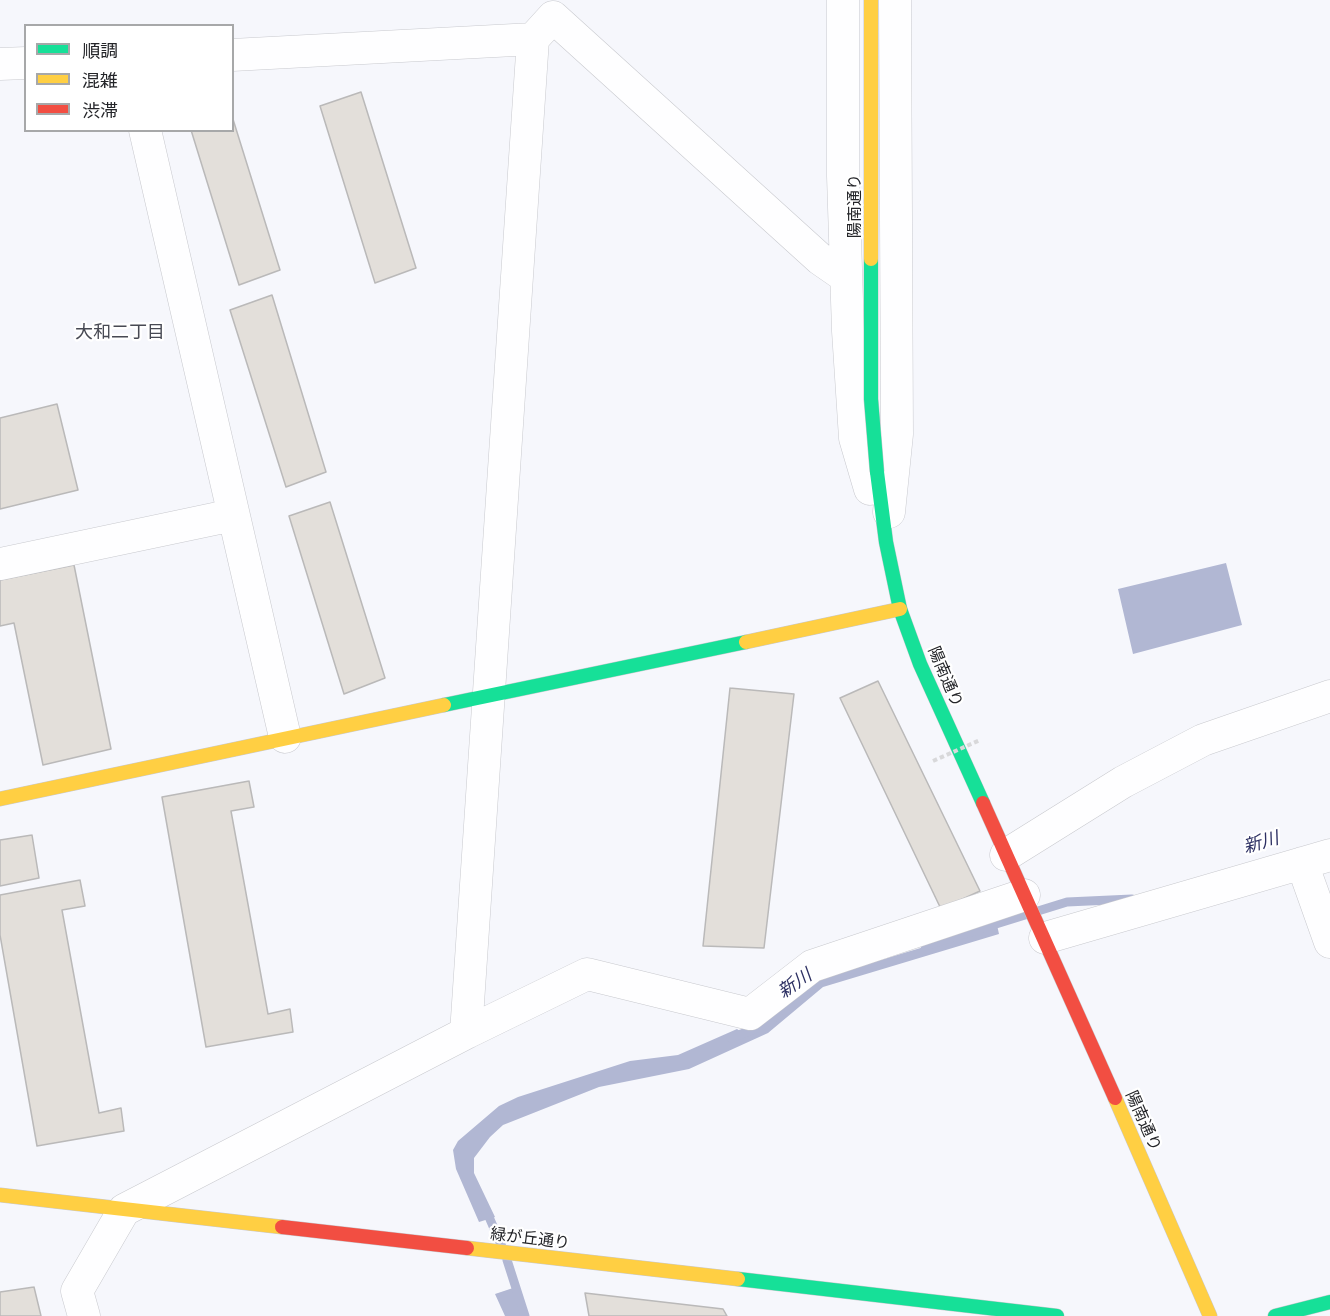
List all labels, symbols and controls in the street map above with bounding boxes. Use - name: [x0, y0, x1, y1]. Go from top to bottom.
- legend: [24, 24, 234, 132]
- text: 順調: [82, 40, 118, 62]
- text: 混雑: [82, 70, 118, 92]
- text: 渋滞: [82, 100, 118, 122]
- street label: 陽南通り: [845, 174, 865, 238]
- district label: 大和二丁目: [75, 322, 165, 344]
- street label: 陽南通り: [924, 644, 966, 710]
- water label: 新川: [1241, 828, 1281, 858]
- water label: 新川: [774, 965, 816, 1003]
- street label: 陽南通り: [1121, 1088, 1165, 1154]
- street label: 緑が丘通り: [489, 1225, 571, 1253]

